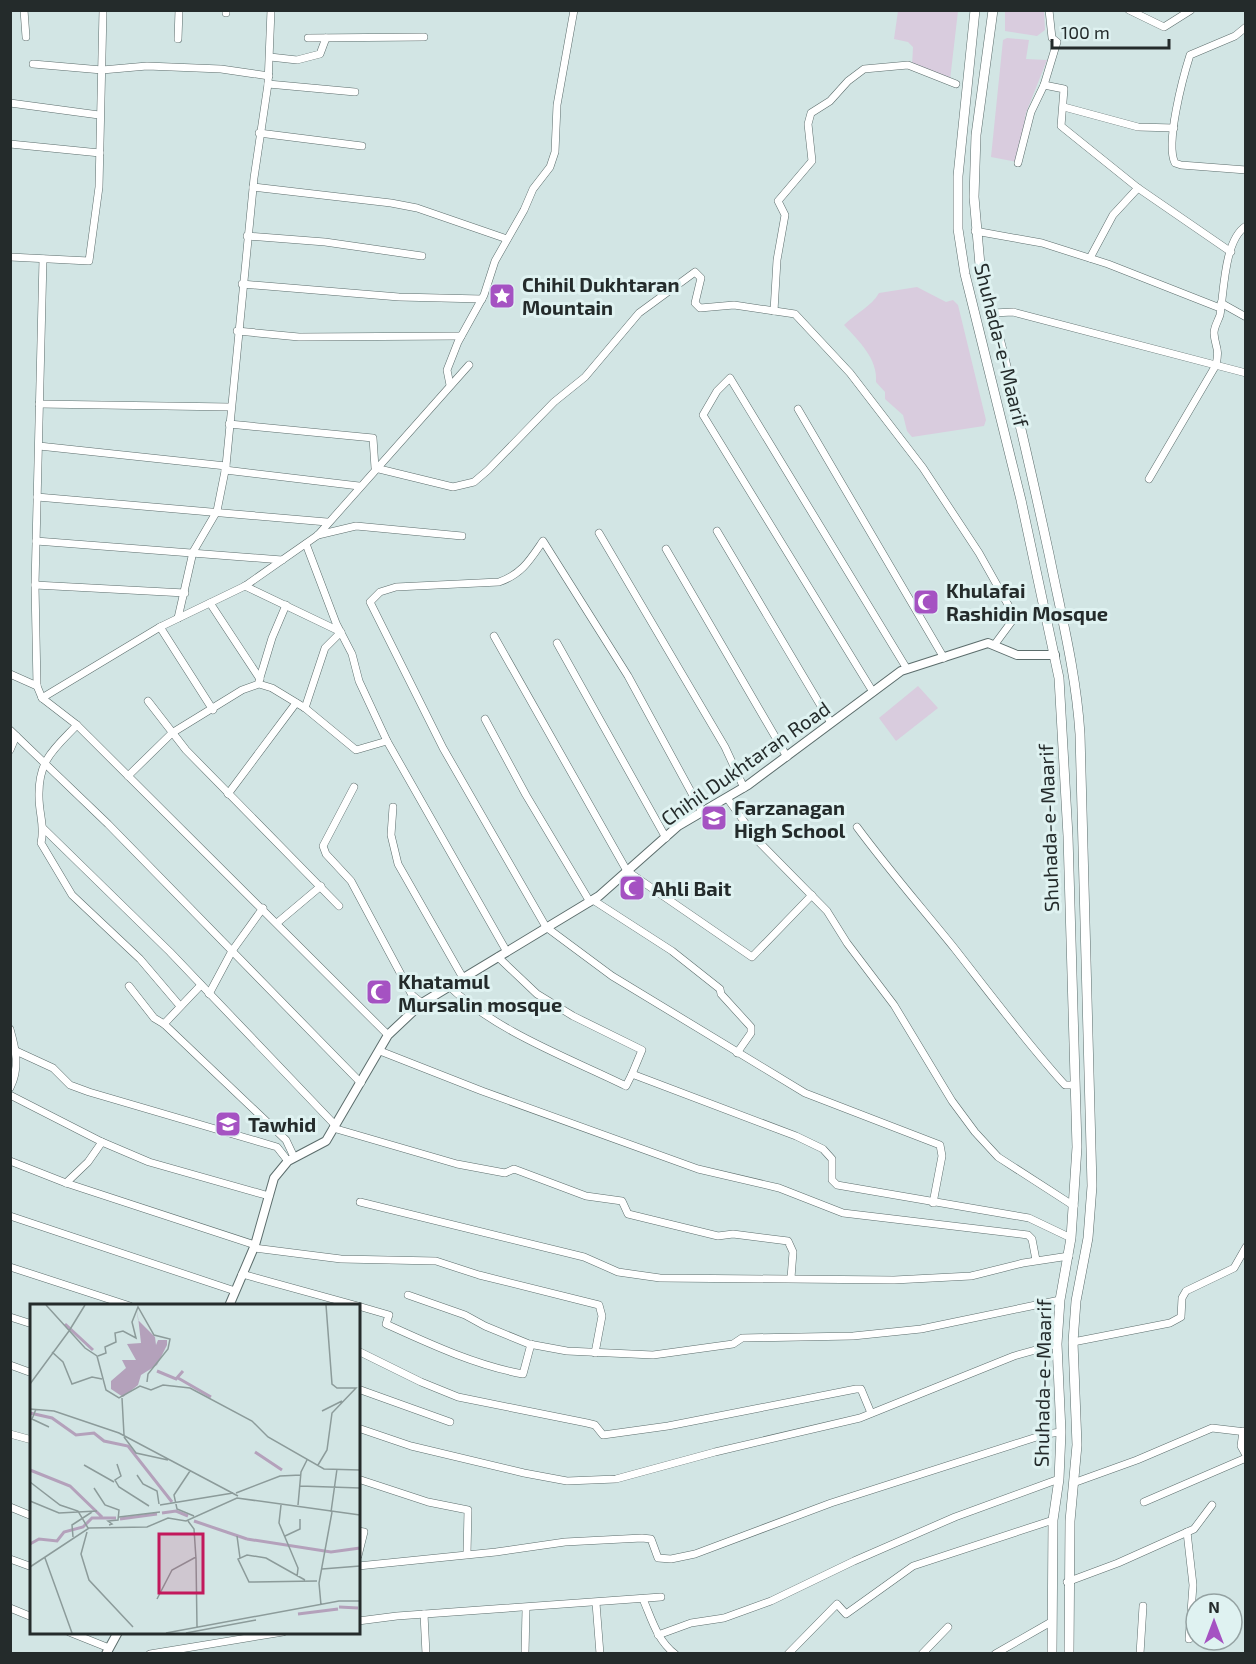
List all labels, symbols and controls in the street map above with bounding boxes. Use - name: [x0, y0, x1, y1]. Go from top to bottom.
- scale bar: [1052, 12, 1169, 50]
- text: 100 m: [1061, 21, 1110, 43]
- street label: Shuhada-e-Maarif: [970, 261, 1034, 430]
- place label: Chihil Dukhtaran Mountain: [522, 272, 680, 319]
- place icon: Chihil Dukhtaran Mountain: [487, 281, 517, 311]
- place label: Khulafai Rashidin Mosque: [946, 578, 1108, 625]
- mosque icon: Khulafai Rashidin Mosque: [911, 587, 941, 617]
- street label: Chihil Dukhtaran Road: [656, 696, 834, 830]
- street label: Shuhada-e-Maarif: [1033, 743, 1063, 912]
- place label: Farzanagan High School: [734, 795, 846, 842]
- school or university icon: Farzanagan High School: [699, 803, 729, 833]
- mosque icon: Ahli Bait: [617, 873, 647, 903]
- place label: Ahli Bait: [652, 876, 731, 900]
- place label: Khatamul Mursalin mosque: [398, 969, 562, 1016]
- mosque icon: Khatamul Mursalin mosque: [364, 977, 394, 1007]
- school or university icon: Tawhid: [213, 1109, 243, 1139]
- place label: Tawhid: [248, 1112, 316, 1136]
- street label: Shuhada-e-Maarif: [1029, 1298, 1055, 1467]
- inset map: [30, 1304, 360, 1634]
- north arrow: [1184, 1592, 1244, 1652]
- text: N: [1208, 1597, 1220, 1616]

